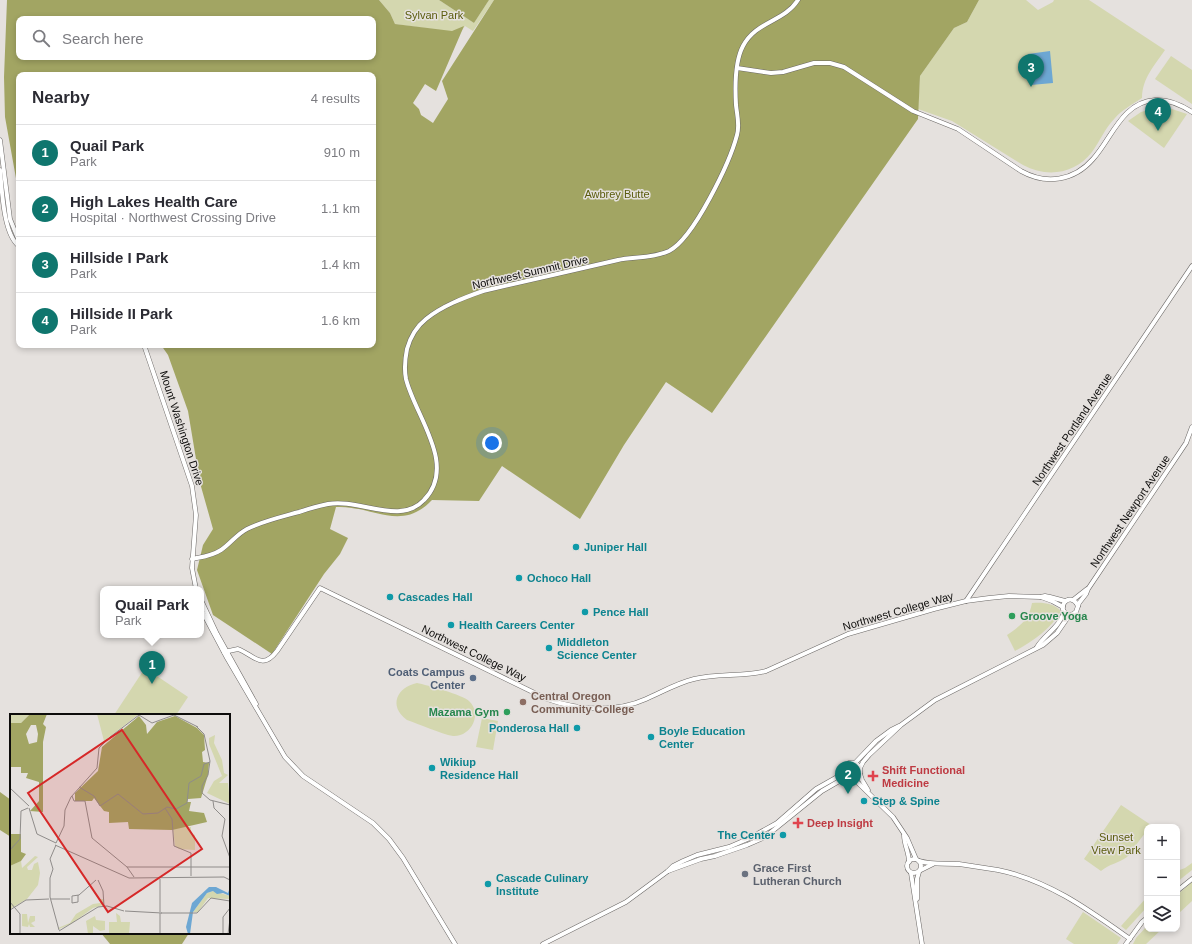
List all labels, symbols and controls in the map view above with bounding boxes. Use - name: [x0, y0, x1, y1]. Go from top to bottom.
- park label: Sylvan Park: [405, 9, 464, 21]
- search box: [16, 16, 376, 60]
- icon: search: [30, 27, 52, 49]
- text: Search here: [62, 30, 144, 47]
- pin: 3: [1018, 54, 1044, 87]
- text: Nearby: [32, 88, 90, 107]
- text: 4 results: [311, 91, 360, 106]
- pin: 4: [1145, 98, 1171, 131]
- text: Quail Park: [70, 137, 144, 154]
- text: 1: [41, 145, 49, 160]
- text: 910 m: [324, 145, 360, 160]
- text: Park: [70, 154, 97, 169]
- park label: Awbrey Butte: [584, 188, 650, 200]
- text: High Lakes Health Care: [70, 193, 238, 210]
- text: 2: [41, 201, 49, 216]
- text: 1.1 km: [321, 201, 360, 216]
- text: Hospital · Northwest Crossing Drive: [70, 210, 276, 225]
- text: Hillside I Park: [70, 249, 168, 266]
- street label: Northwest Summit Drive: [471, 253, 589, 291]
- text: 3: [41, 257, 49, 272]
- text: 1.4 km: [321, 257, 360, 272]
- text: Park: [70, 266, 97, 281]
- text: Hillside II Park: [70, 305, 173, 322]
- text: 4: [41, 313, 49, 328]
- text: 1.6 km: [321, 313, 360, 328]
- text: Park: [70, 322, 97, 337]
- street label: Mount Washington Drive: [158, 369, 206, 487]
- street label: Northwest Portland Avenue: [1030, 370, 1114, 488]
- your location: [482, 433, 502, 453]
- street label: Northwest Newport Avenue: [1088, 452, 1172, 570]
- place label: Juniper Hall: [584, 541, 647, 553]
- marker: Juniper Hall: [571, 542, 581, 552]
- place label: Ochoco Hall: [527, 572, 591, 584]
- marker: Ochoco Hall: [514, 573, 524, 583]
- popup: [100, 586, 204, 638]
- street label: Northwest College Way: [841, 589, 955, 633]
- place label: Cascades Hall: [398, 591, 473, 603]
- marker: Cascades Hall: [385, 592, 395, 602]
- text: Quail Park: [115, 596, 189, 613]
- place label: Pence Hall: [593, 606, 649, 618]
- marker: Pence Hall: [580, 607, 590, 617]
- place label: Groove Yoga: [1020, 610, 1088, 622]
- marker: Groove Yoga: [1007, 611, 1017, 621]
- text: Park: [115, 613, 142, 628]
- place label: Health Careers Center: [459, 619, 575, 631]
- marker: Health Careers Center: [446, 620, 456, 630]
- street label: Northwest College Way: [420, 623, 529, 684]
- place label: Middleton Science Center: [557, 636, 637, 661]
- marker: Middleton Science Center: [544, 643, 554, 653]
- pin: 1: [139, 651, 165, 684]
- place label: Coats Campus Center: [388, 666, 466, 691]
- marker: Coats Campus Center: [468, 673, 478, 683]
- place label: Central Oregon Community College: [531, 690, 634, 715]
- marker: Central Oregon Community College: [518, 697, 528, 707]
- place label: Mazama Gym: [429, 706, 499, 718]
- marker: Mazama Gym: [502, 707, 512, 717]
- inset map: [10, 714, 230, 934]
- place label: Ponderosa Hall: [489, 722, 569, 734]
- marker: Ponderosa Hall: [572, 723, 582, 733]
- place label: Boyle Education Center: [659, 725, 745, 750]
- marker: Boyle Education Center: [646, 732, 656, 742]
- place label: Wikiup Residence Hall: [440, 756, 518, 781]
- pin: 2: [835, 761, 861, 794]
- marker: Wikiup Residence Hall: [427, 763, 437, 773]
- place label: Shift Functional Medicine: [882, 764, 965, 789]
- marker: Shift Functional Medicine: [867, 770, 879, 782]
- place label: Step & Spine: [872, 795, 940, 807]
- marker: Step & Spine: [859, 796, 869, 806]
- marker: Deep Insight: [792, 817, 804, 829]
- place label: Deep Insight: [807, 817, 873, 829]
- map controls: [1144, 824, 1180, 932]
- button: +: [1144, 824, 1180, 860]
- place label: The Center: [718, 829, 776, 841]
- marker: The Center: [778, 830, 788, 840]
- park label: Sunset View Park: [1091, 831, 1141, 856]
- button: −: [1144, 860, 1180, 896]
- place label: Grace First Lutheran Church: [753, 862, 842, 887]
- marker: Grace First Lutheran Church: [740, 869, 750, 879]
- place label: Cascade Culinary Institute: [496, 872, 589, 897]
- marker: Cascade Culinary Institute: [483, 879, 493, 889]
- button: layers: [1144, 896, 1180, 932]

